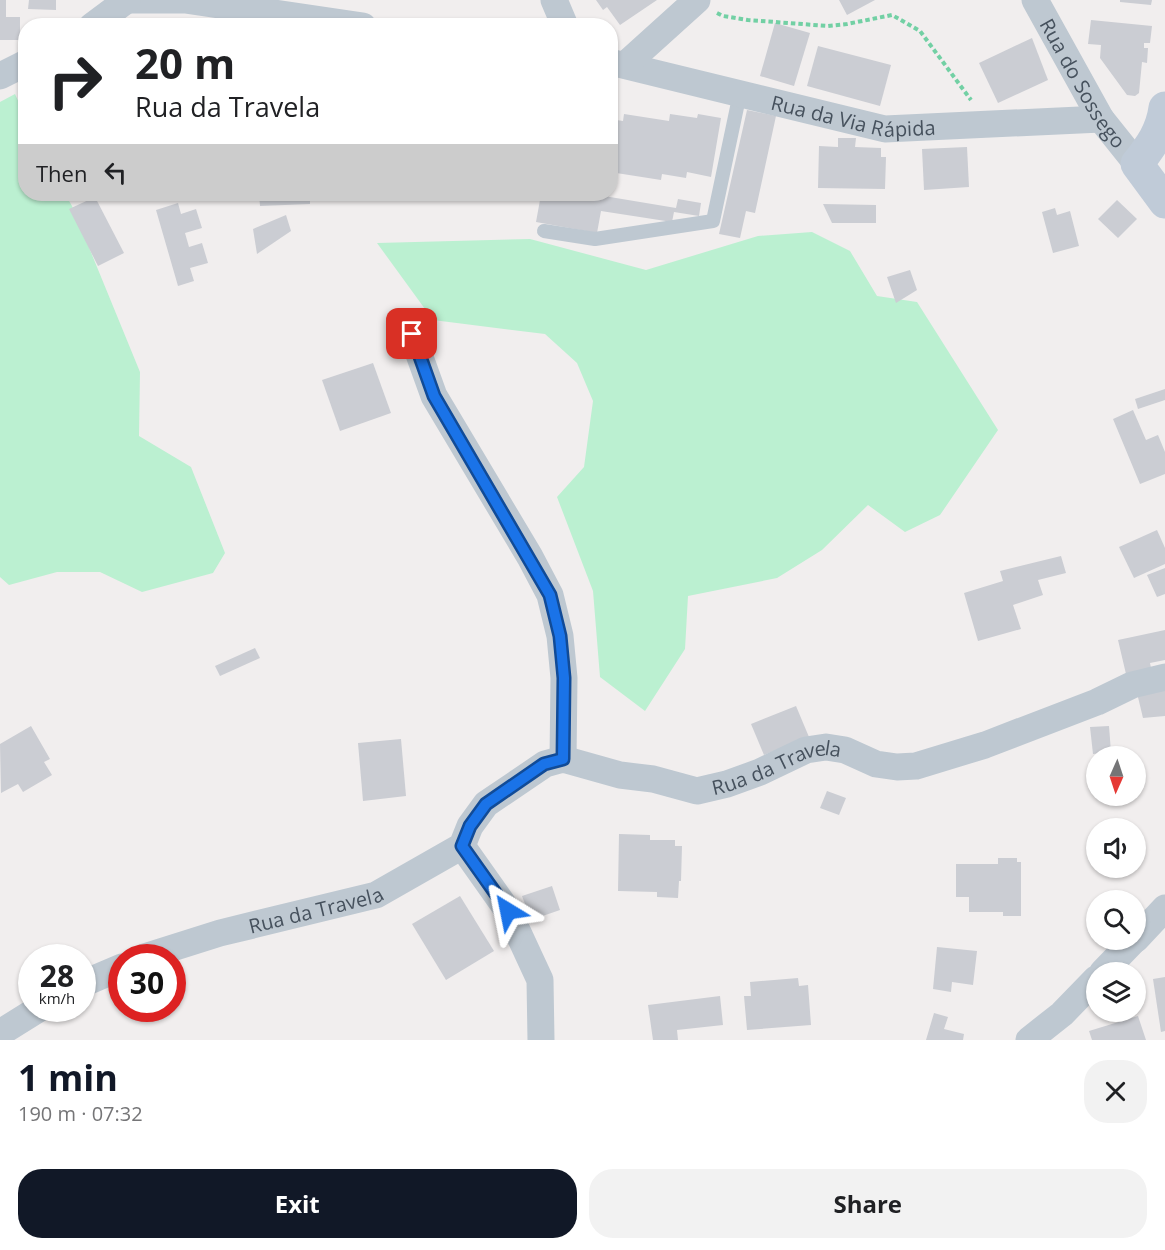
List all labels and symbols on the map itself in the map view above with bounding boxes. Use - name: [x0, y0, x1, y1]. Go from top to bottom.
- street label: Rua do Sossego: [1034, 13, 1132, 153]
- street label: Rua da Via Rápida: [769, 88, 936, 143]
- pin: [386, 308, 437, 359]
- street label: Rua da Travela: [709, 734, 843, 801]
- north arrow: [1086, 746, 1146, 806]
- position arrow: [476, 879, 540, 943]
- street label: Rua da Travela: [246, 880, 388, 939]
- speed limit sign: 30: [108, 944, 186, 1022]

